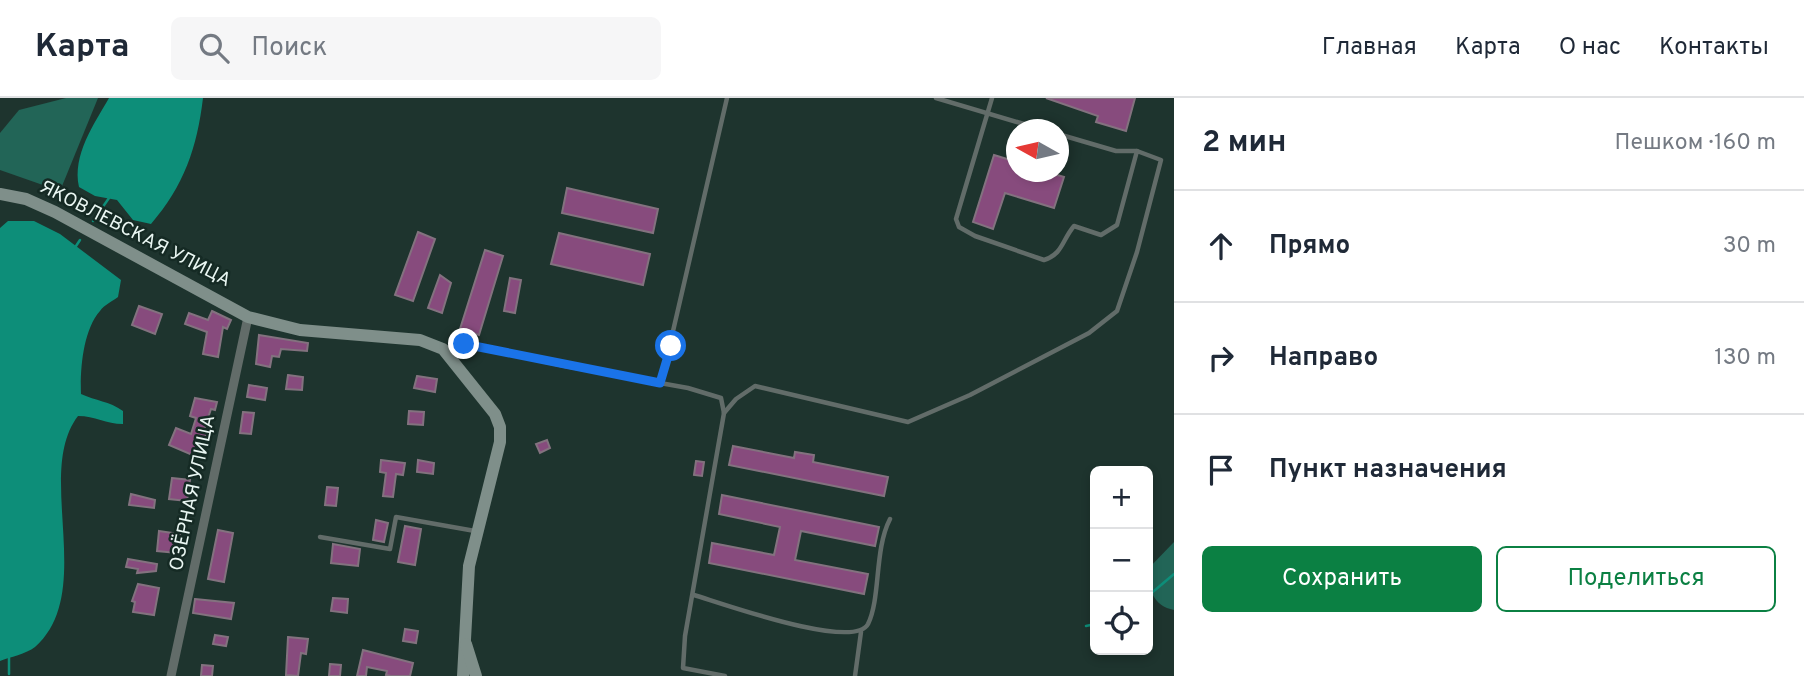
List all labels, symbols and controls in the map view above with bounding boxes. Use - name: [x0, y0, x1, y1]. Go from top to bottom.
- search box: [171, 17, 661, 80]
- text: Карта: [35, 27, 129, 69]
- icon: search: [195, 29, 233, 67]
- text: Поиск: [251, 32, 327, 65]
- text: Главная: [1322, 33, 1417, 63]
- text: Карта: [1455, 33, 1521, 63]
- text: О нас: [1559, 33, 1621, 63]
- text: Контакты: [1659, 33, 1769, 63]
- north arrow: [1006, 119, 1069, 182]
- text: 2 мин: [1202, 125, 1286, 162]
- text: Пешком · 160 m: [1615, 129, 1776, 158]
- street label: ЯКОВЛЕВСКАЯ УЛИЦА: [35, 175, 235, 293]
- icon: ahead: [1202, 227, 1240, 265]
- text: Прямо: [1269, 230, 1350, 263]
- text: 30 m: [1723, 232, 1776, 261]
- route end: [448, 328, 479, 359]
- route start: [655, 330, 686, 361]
- icon: right: [1202, 339, 1240, 377]
- text: Направо: [1269, 342, 1378, 375]
- text: 130 m: [1714, 344, 1776, 373]
- street label: ОЗЁРНАЯ УЛИЦА: [164, 413, 221, 573]
- icon: arrive: [1202, 451, 1240, 489]
- text: Пункт назначения: [1269, 454, 1507, 487]
- map controls: [1090, 466, 1153, 655]
- button: +: [1090, 466, 1153, 529]
- button: −: [1090, 529, 1153, 592]
- button: Сохранить: [1202, 546, 1482, 612]
- button: Поделиться: [1496, 546, 1776, 612]
- button: locate: [1090, 592, 1153, 655]

